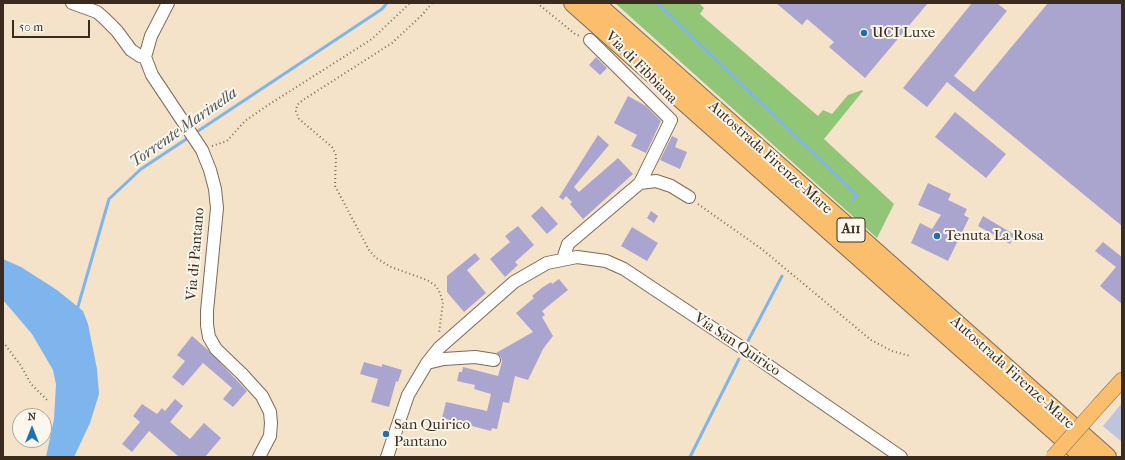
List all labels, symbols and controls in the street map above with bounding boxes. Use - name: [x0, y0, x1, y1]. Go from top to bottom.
- scale bar: [14, 12, 92, 38]
- text: 50 m: [19, 20, 43, 34]
- place label: UCI Luxe: [872, 24, 935, 42]
- street label: Via di Fibbiana: [601, 28, 681, 108]
- marker: UCI Luxe: [859, 28, 869, 38]
- water label: Torrente Marinella: [127, 84, 241, 172]
- street label: Autostrada Firenze-Mare: [704, 98, 836, 218]
- street label: Via di Pantano: [183, 207, 209, 301]
- road number: A11: [837, 218, 865, 242]
- place label: Tenuta La Rosa: [945, 227, 1044, 245]
- marker: Tenuta La Rosa: [932, 231, 942, 241]
- street label: Via San Quirico: [690, 309, 784, 381]
- street label: Autostrada Firenze-Mare: [946, 313, 1078, 433]
- north arrow: [12, 408, 52, 448]
- text: N: [28, 410, 36, 423]
- place label: San Quirico Pantano: [394, 416, 470, 451]
- marker: San Quirico Pantano: [381, 429, 391, 439]

